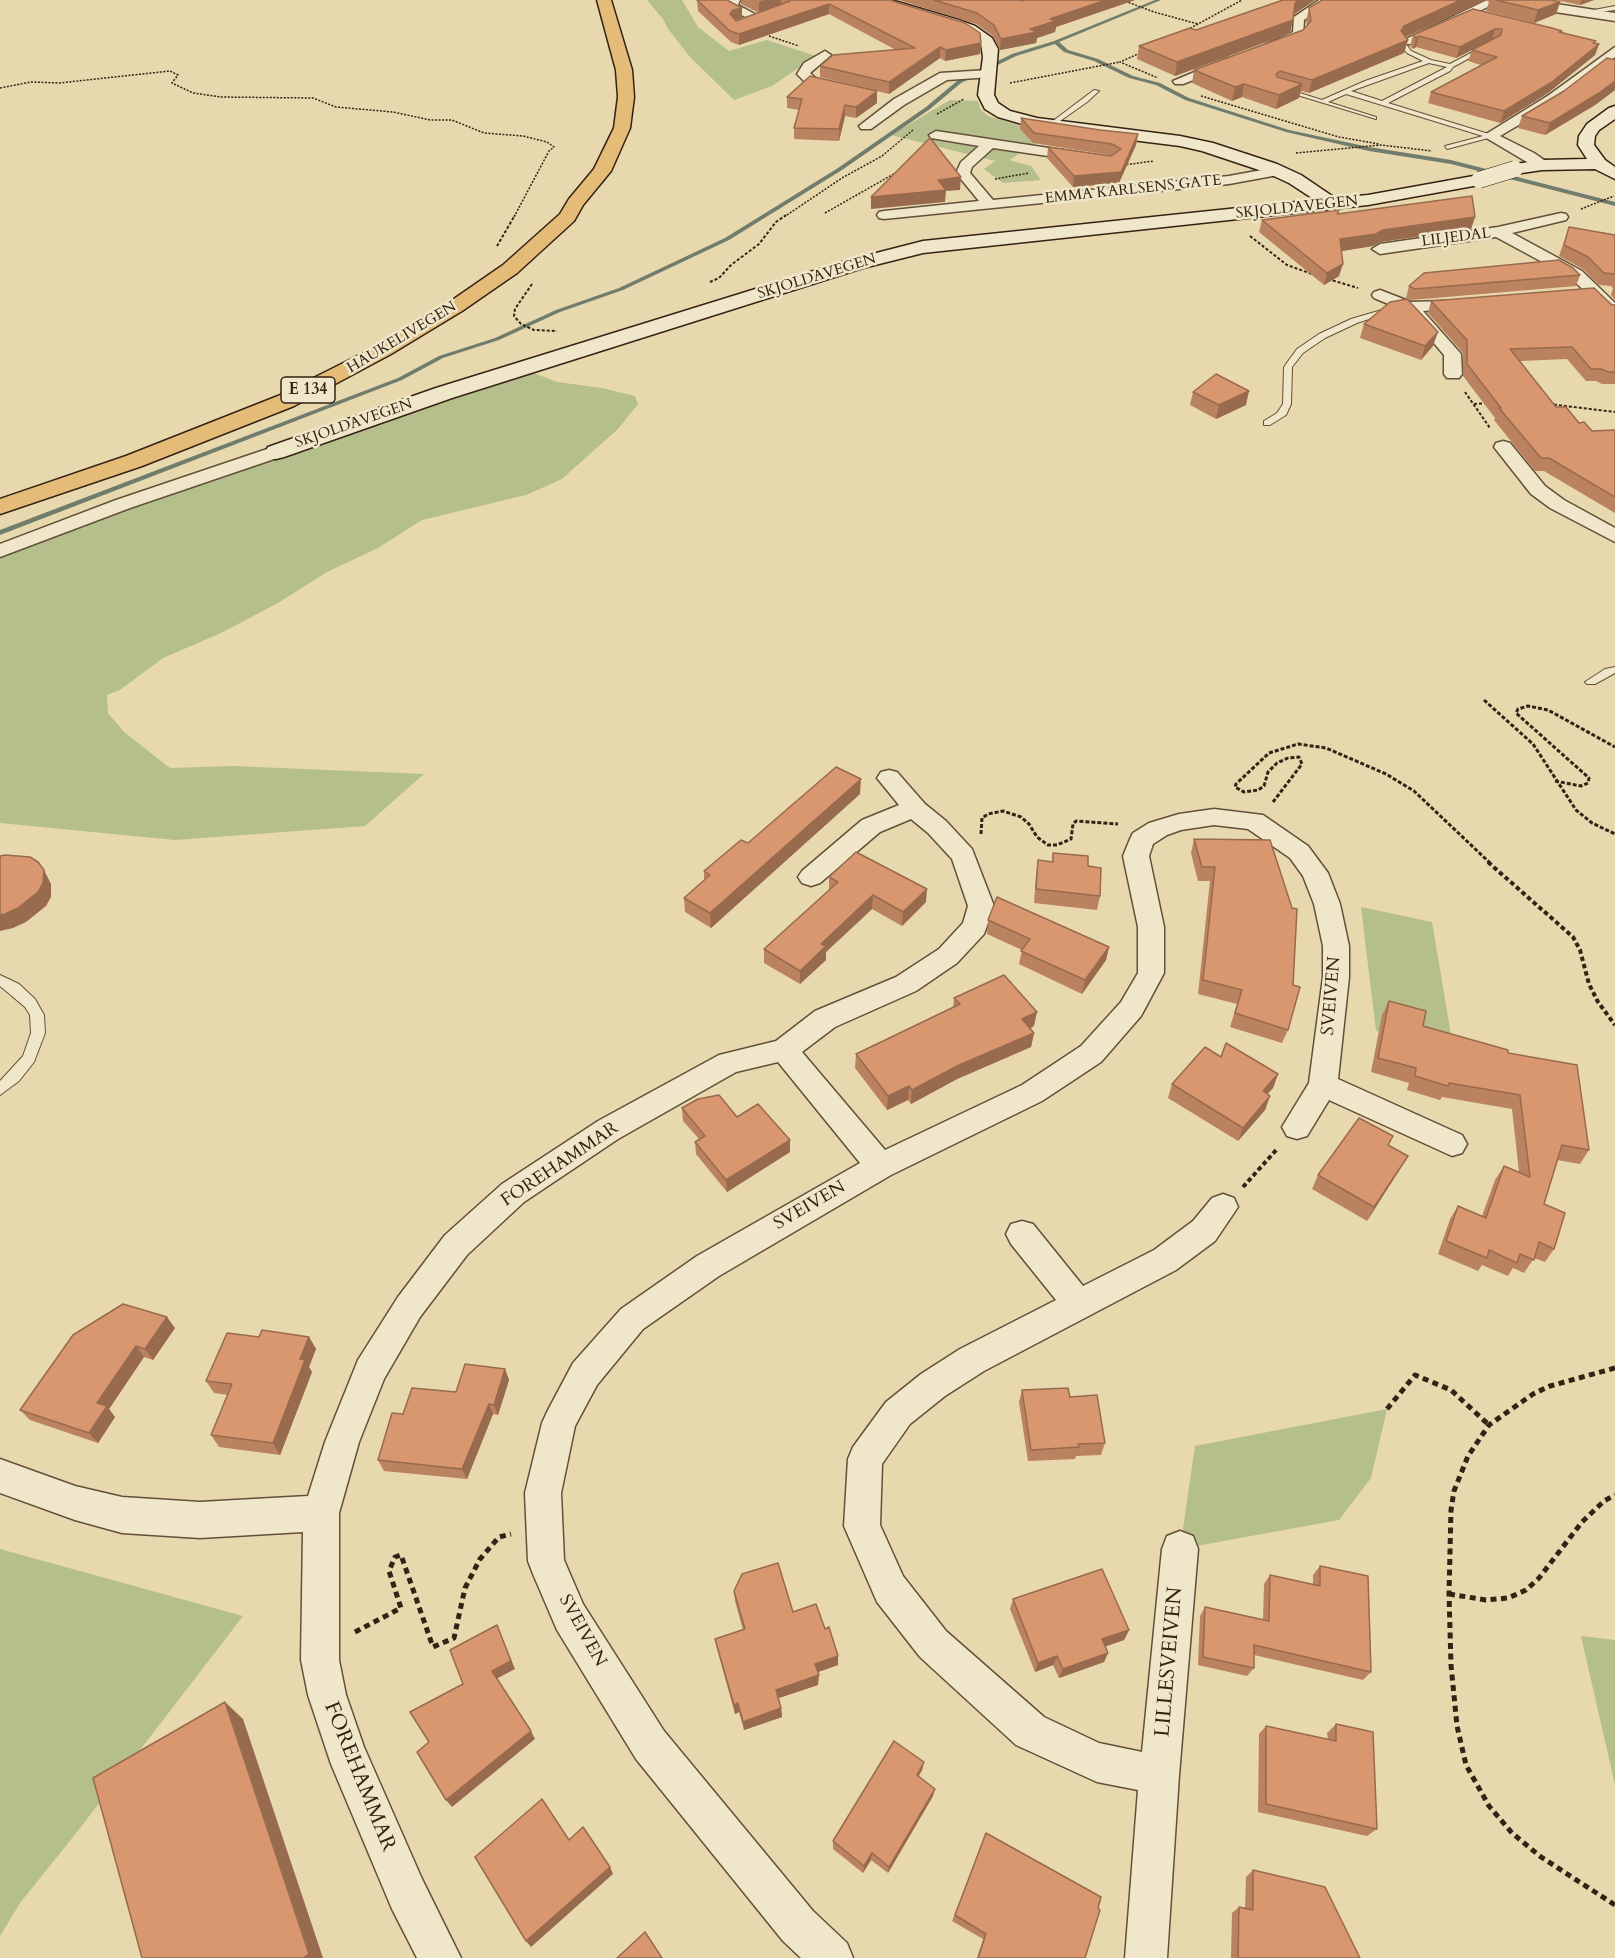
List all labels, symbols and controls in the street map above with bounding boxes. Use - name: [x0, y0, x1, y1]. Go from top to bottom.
- street label: EMMA KARLSENS GATE: [1044, 172, 1222, 208]
- street label: SKJOLDAVEGEN: [1235, 193, 1359, 223]
- street label: LILJEDAL: [1420, 225, 1492, 251]
- street label: SKJOLDAVEGEN: [756, 250, 878, 304]
- street label: HAUKELIVEGEN: [344, 298, 460, 378]
- road number: E 134: [281, 377, 335, 403]
- street label: SKJOLDAVEGEN: [293, 395, 415, 453]
- street label: SVEIVEN: [1318, 956, 1346, 1036]
- street label: FOREHAMMAR: [497, 1118, 623, 1212]
- street label: SVEIVEN: [770, 1177, 850, 1235]
- street label: LILLESVEIVEN: [1151, 1586, 1189, 1738]
- street label: SVEIVEN: [553, 1591, 611, 1671]
- street label: FOREHAMMAR: [318, 1698, 400, 1856]

